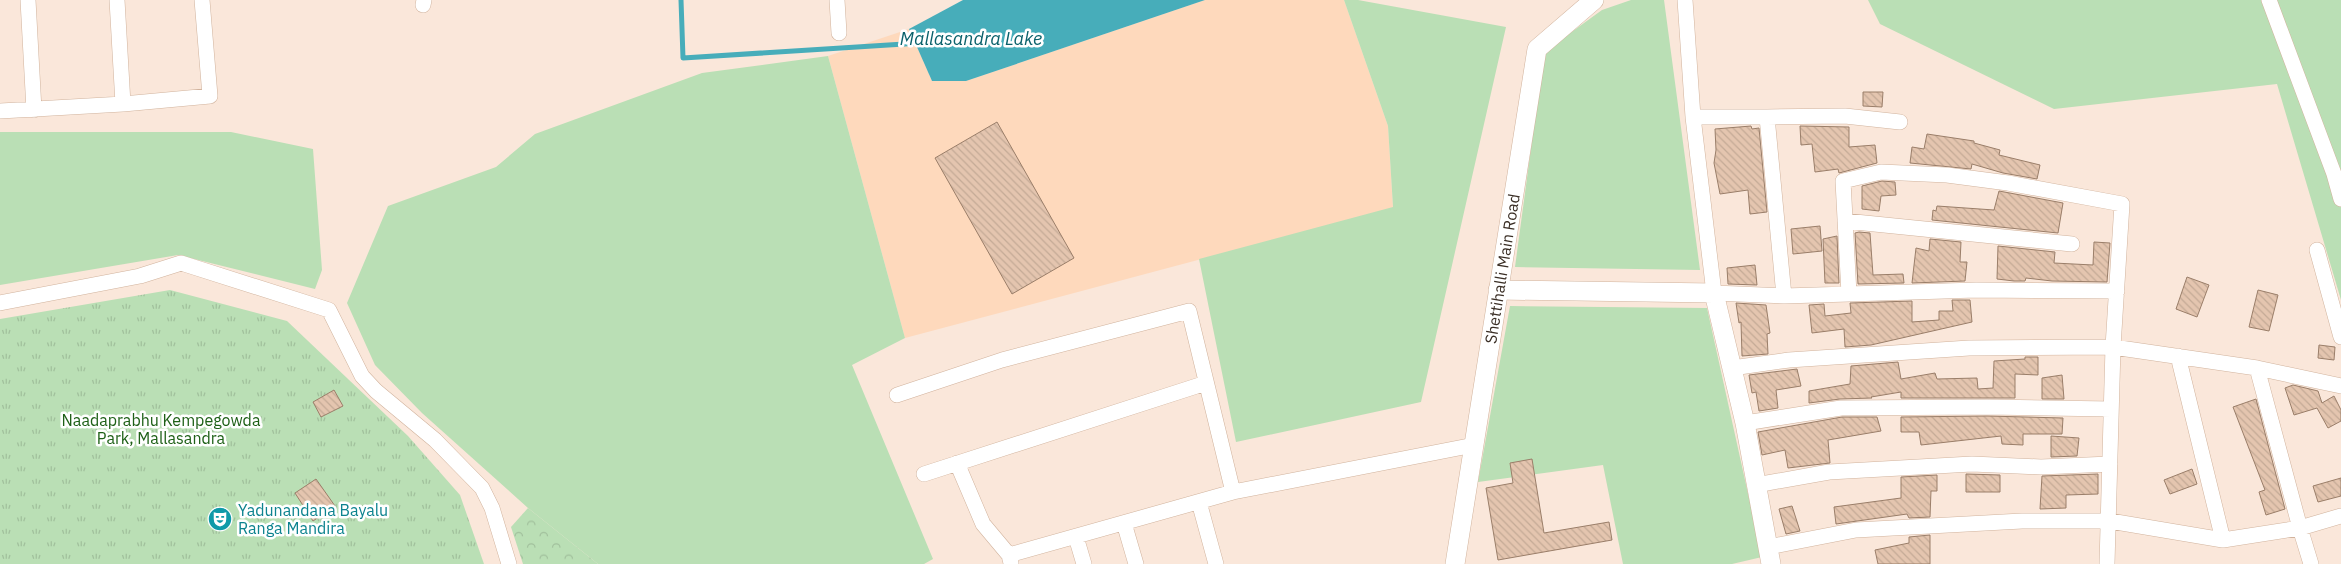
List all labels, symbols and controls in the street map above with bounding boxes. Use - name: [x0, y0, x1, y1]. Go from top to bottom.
- water label: Mallasandra Lake: [900, 27, 1042, 50]
- street label: Shettihalli Main Road: [1480, 192, 1524, 345]
- park label: Naadaprabhu Kempegowda Park, Mallasandra: [62, 410, 261, 448]
- place label: Yadunandana Bayalu Ranga Mandira: [238, 500, 388, 538]
- theatre icon: Yadunandana Bayalu Ranga Mandira: [207, 506, 233, 532]

